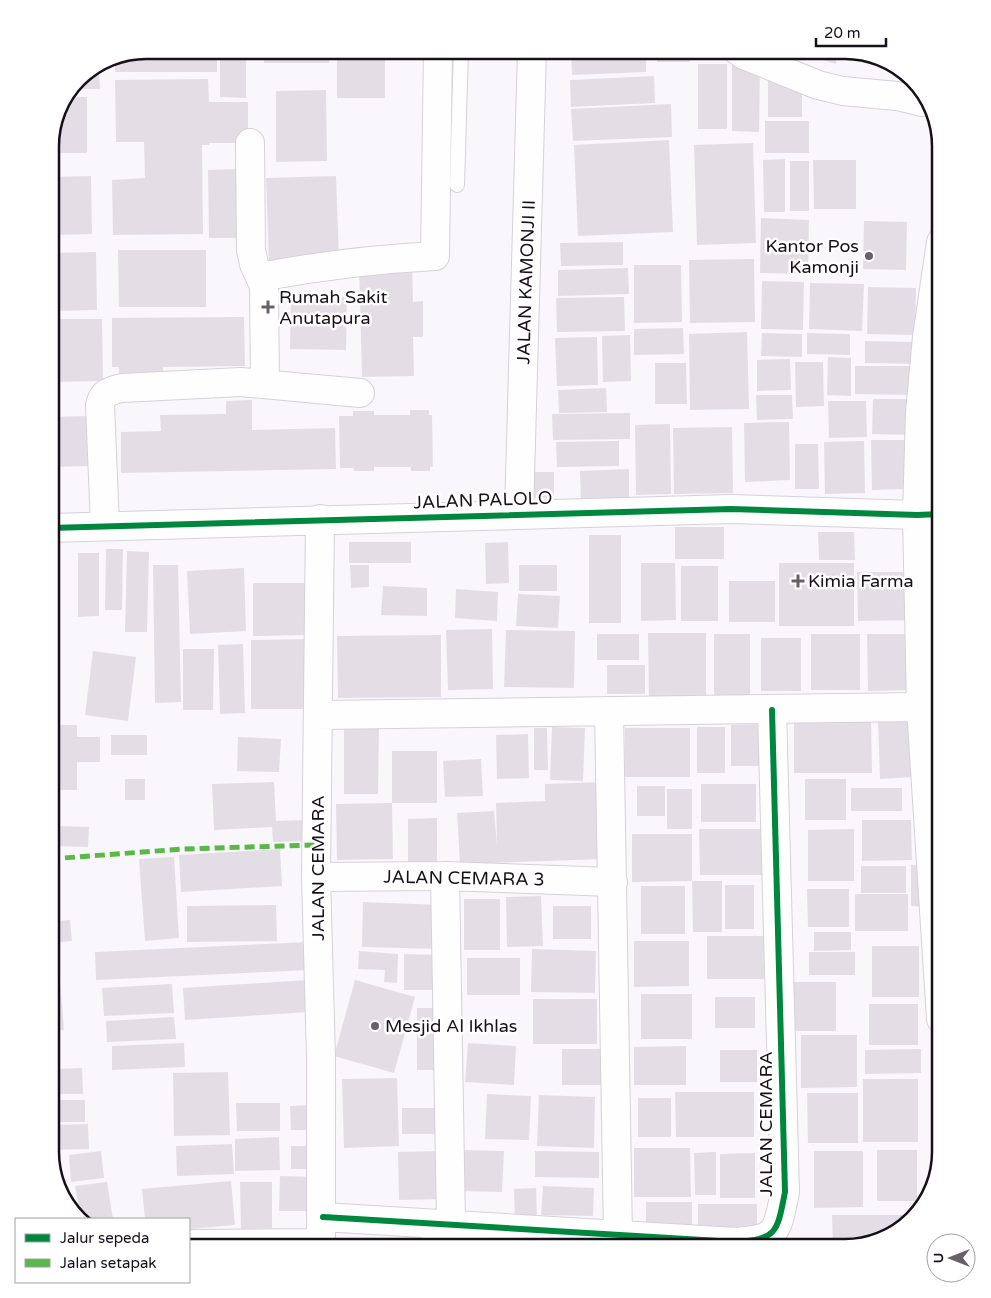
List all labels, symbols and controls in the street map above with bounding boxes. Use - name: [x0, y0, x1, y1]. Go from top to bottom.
- scale bar: [816, 15, 886, 47]
- text: 20 m: [824, 24, 861, 42]
- street label: JALAN KAMONJI II: [512, 199, 540, 365]
- place label: Kantor Pos Kamonji: [765, 235, 859, 278]
- marker: Kantor Pos Kamonji: [863, 250, 875, 262]
- place label: Rumah Sakit Anutapura: [279, 286, 388, 329]
- marker: Rumah Sakit Anutapura: [261, 300, 275, 314]
- street label: JALAN PALOLO: [413, 487, 553, 513]
- place label: Kimia Farma: [808, 570, 914, 592]
- marker: Kimia Farma: [792, 575, 804, 587]
- street label: JALAN CEMARA: [307, 795, 329, 941]
- street label: JALAN CEMARA 3: [383, 866, 545, 890]
- place label: Mesjid Al Ikhlas: [385, 1015, 518, 1037]
- marker: Mesjid Al Ikhlas: [369, 1020, 381, 1032]
- street label: JALAN CEMARA: [755, 1051, 777, 1197]
- legend: [15, 1218, 190, 1283]
- text: Jalur sepeda: [60, 1229, 149, 1247]
- north arrow: [926, 1233, 976, 1283]
- text: U: [930, 1253, 947, 1263]
- text: Jalan setapak: [60, 1254, 157, 1272]

